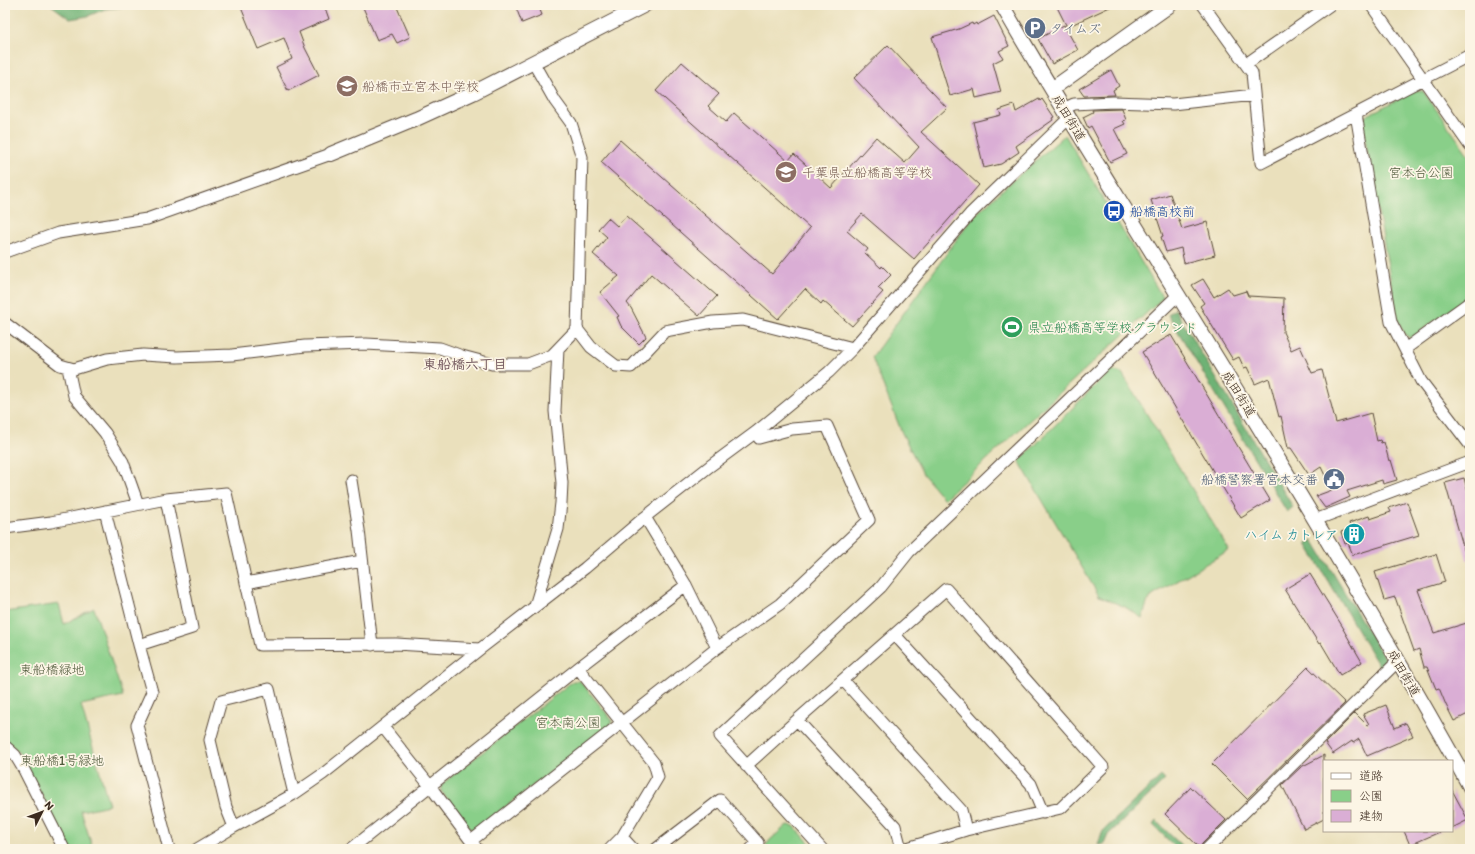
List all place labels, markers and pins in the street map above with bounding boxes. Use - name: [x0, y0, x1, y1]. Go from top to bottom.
- parking icon: タイムズ: [1022, 15, 1048, 41]
- place label: タイムズ: [1050, 21, 1101, 36]
- school or university icon: 船橋市立宮本中学校: [334, 73, 360, 99]
- place label: 船橋市立宮本中学校: [362, 79, 479, 94]
- school or university icon: 千葉県立船橋高等学校: [773, 159, 799, 185]
- place label: 千葉県立船橋高等学校: [802, 165, 932, 180]
- bus stop icon: 船橋高校前: [1101, 198, 1127, 224]
- place label: 船橋高校前: [1130, 204, 1195, 219]
- sports icon: 県立船橋高等学校グラウンド: [999, 314, 1025, 340]
- place label: 県立船橋高等学校グラウンド: [1028, 320, 1197, 335]
- public building icon: 船橋警察署宮本交番: [1321, 466, 1347, 492]
- place label: 船橋警察署宮本交番: [1201, 472, 1318, 487]
- building icon: ハイム カトレア: [1341, 521, 1367, 547]
- place label: ハイム カトレア: [1245, 527, 1338, 542]

